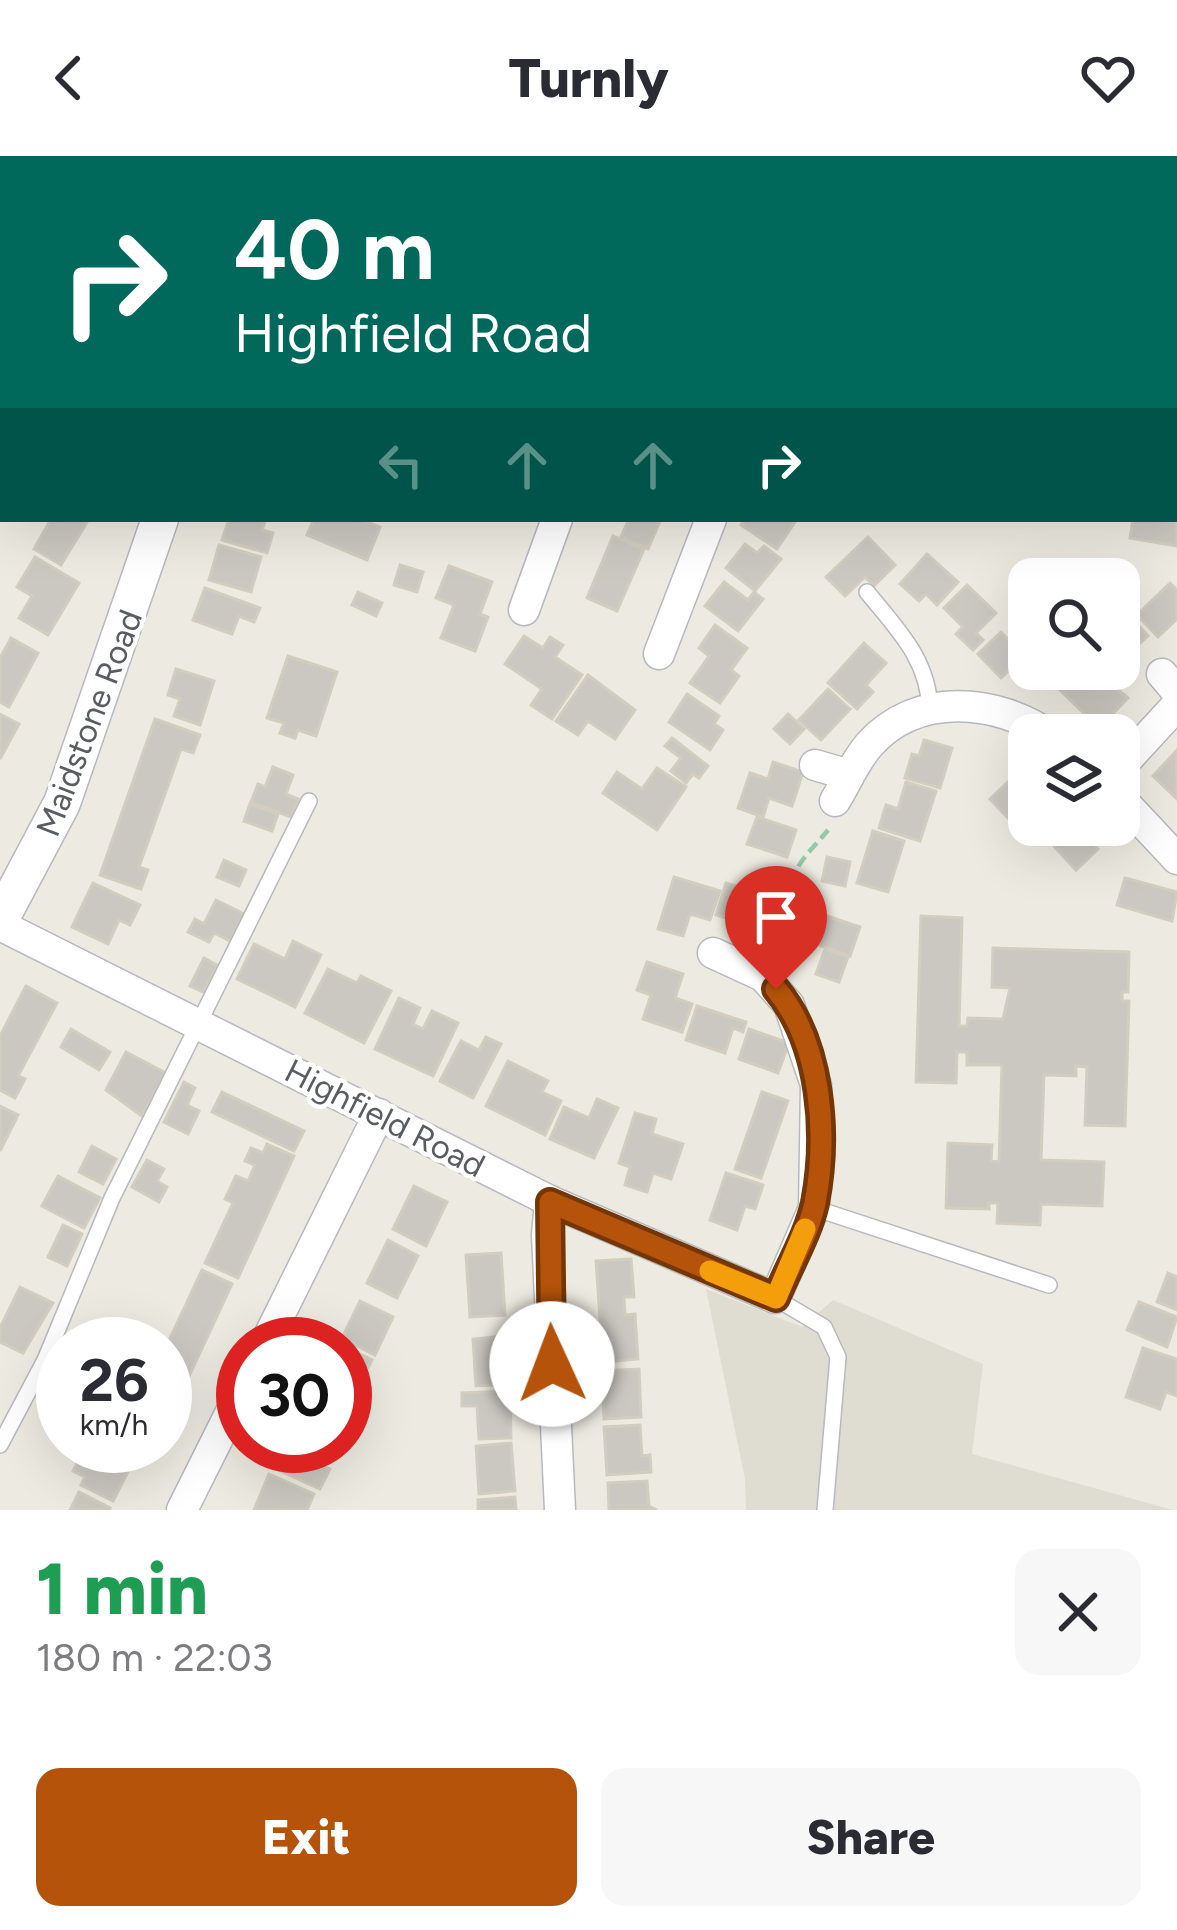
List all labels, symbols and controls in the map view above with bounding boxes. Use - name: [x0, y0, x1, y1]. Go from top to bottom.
- icon: back: [36, 45, 102, 111]
- icon: heart: [1075, 45, 1141, 111]
- text: Turnly: [508, 46, 669, 111]
- text: 40 m: [234, 199, 435, 300]
- icon: right: [36, 204, 192, 360]
- text: Highfield Road: [234, 301, 592, 366]
- icon: left: [368, 432, 434, 498]
- icon: ahead: [494, 432, 560, 498]
- icon: ahead: [620, 432, 686, 498]
- icon: right: [746, 432, 812, 498]
- map controls: [1008, 558, 1140, 846]
- button: search: [1008, 558, 1140, 690]
- street label: Maidstone Road: [28, 604, 150, 842]
- button: layers: [1008, 714, 1140, 846]
- pin: [725, 866, 827, 989]
- icon: arrive: [743, 884, 809, 950]
- street label: Highfield Road: [279, 1051, 491, 1185]
- position arrow: [489, 1301, 615, 1427]
- speed limit sign: 30: [216, 1317, 372, 1473]
- text: 26: [79, 1344, 149, 1416]
- text: km/h: [80, 1406, 148, 1443]
- text: 1 min: [36, 1546, 208, 1632]
- button: close: [1015, 1549, 1141, 1675]
- text: 180 m · 22:03: [36, 1634, 273, 1681]
- button: Exit: [36, 1768, 577, 1906]
- button: Share: [601, 1768, 1141, 1906]

